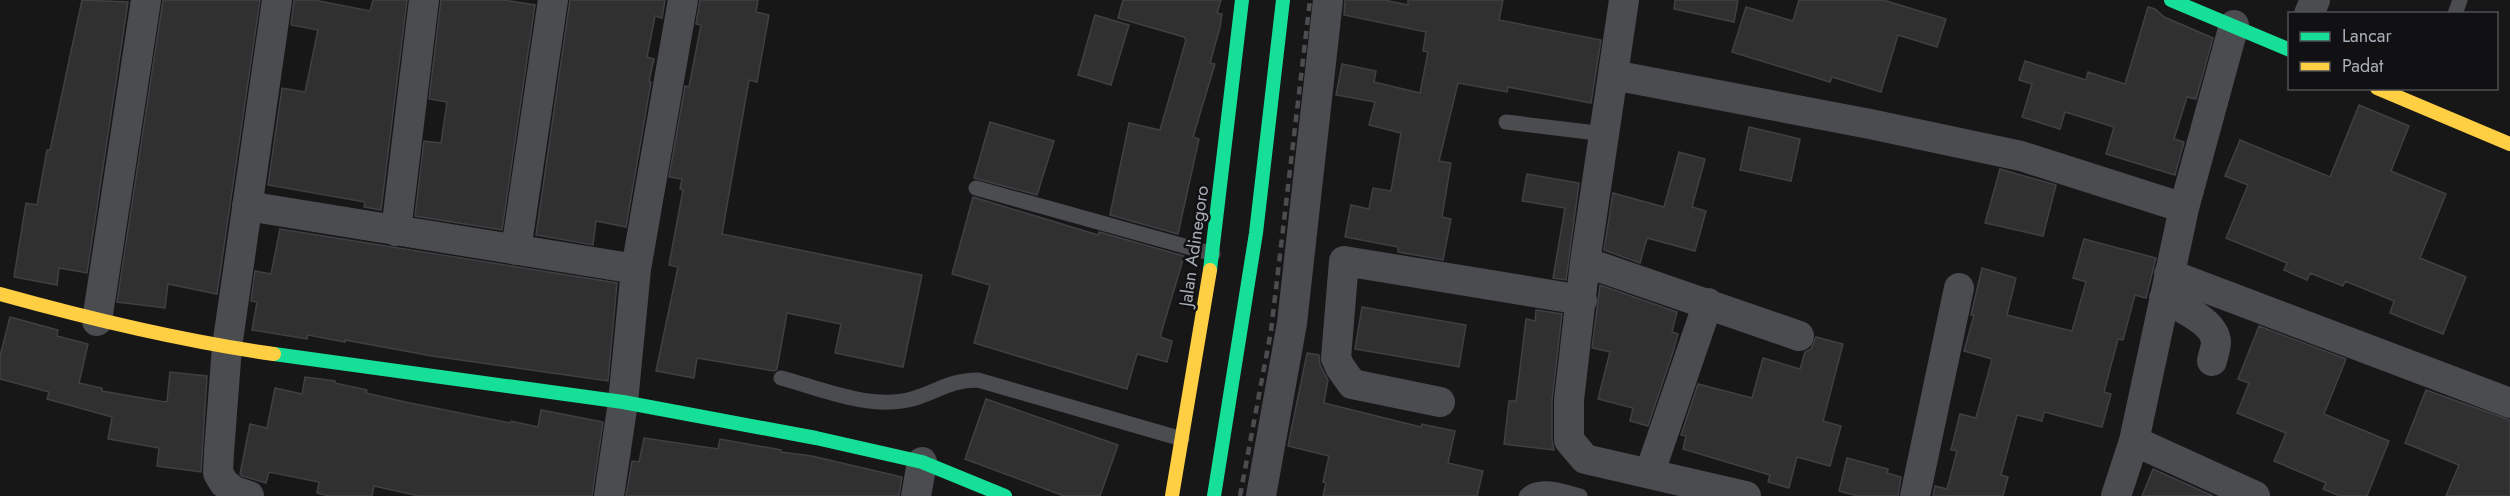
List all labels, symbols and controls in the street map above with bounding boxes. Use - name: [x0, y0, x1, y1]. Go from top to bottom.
- legend: [2288, 12, 2498, 90]
- text: Lancar: [2342, 23, 2392, 49]
- text: Padat: [2342, 53, 2384, 79]
- street label: Jalan Adinegoro: [1172, 184, 1215, 310]

